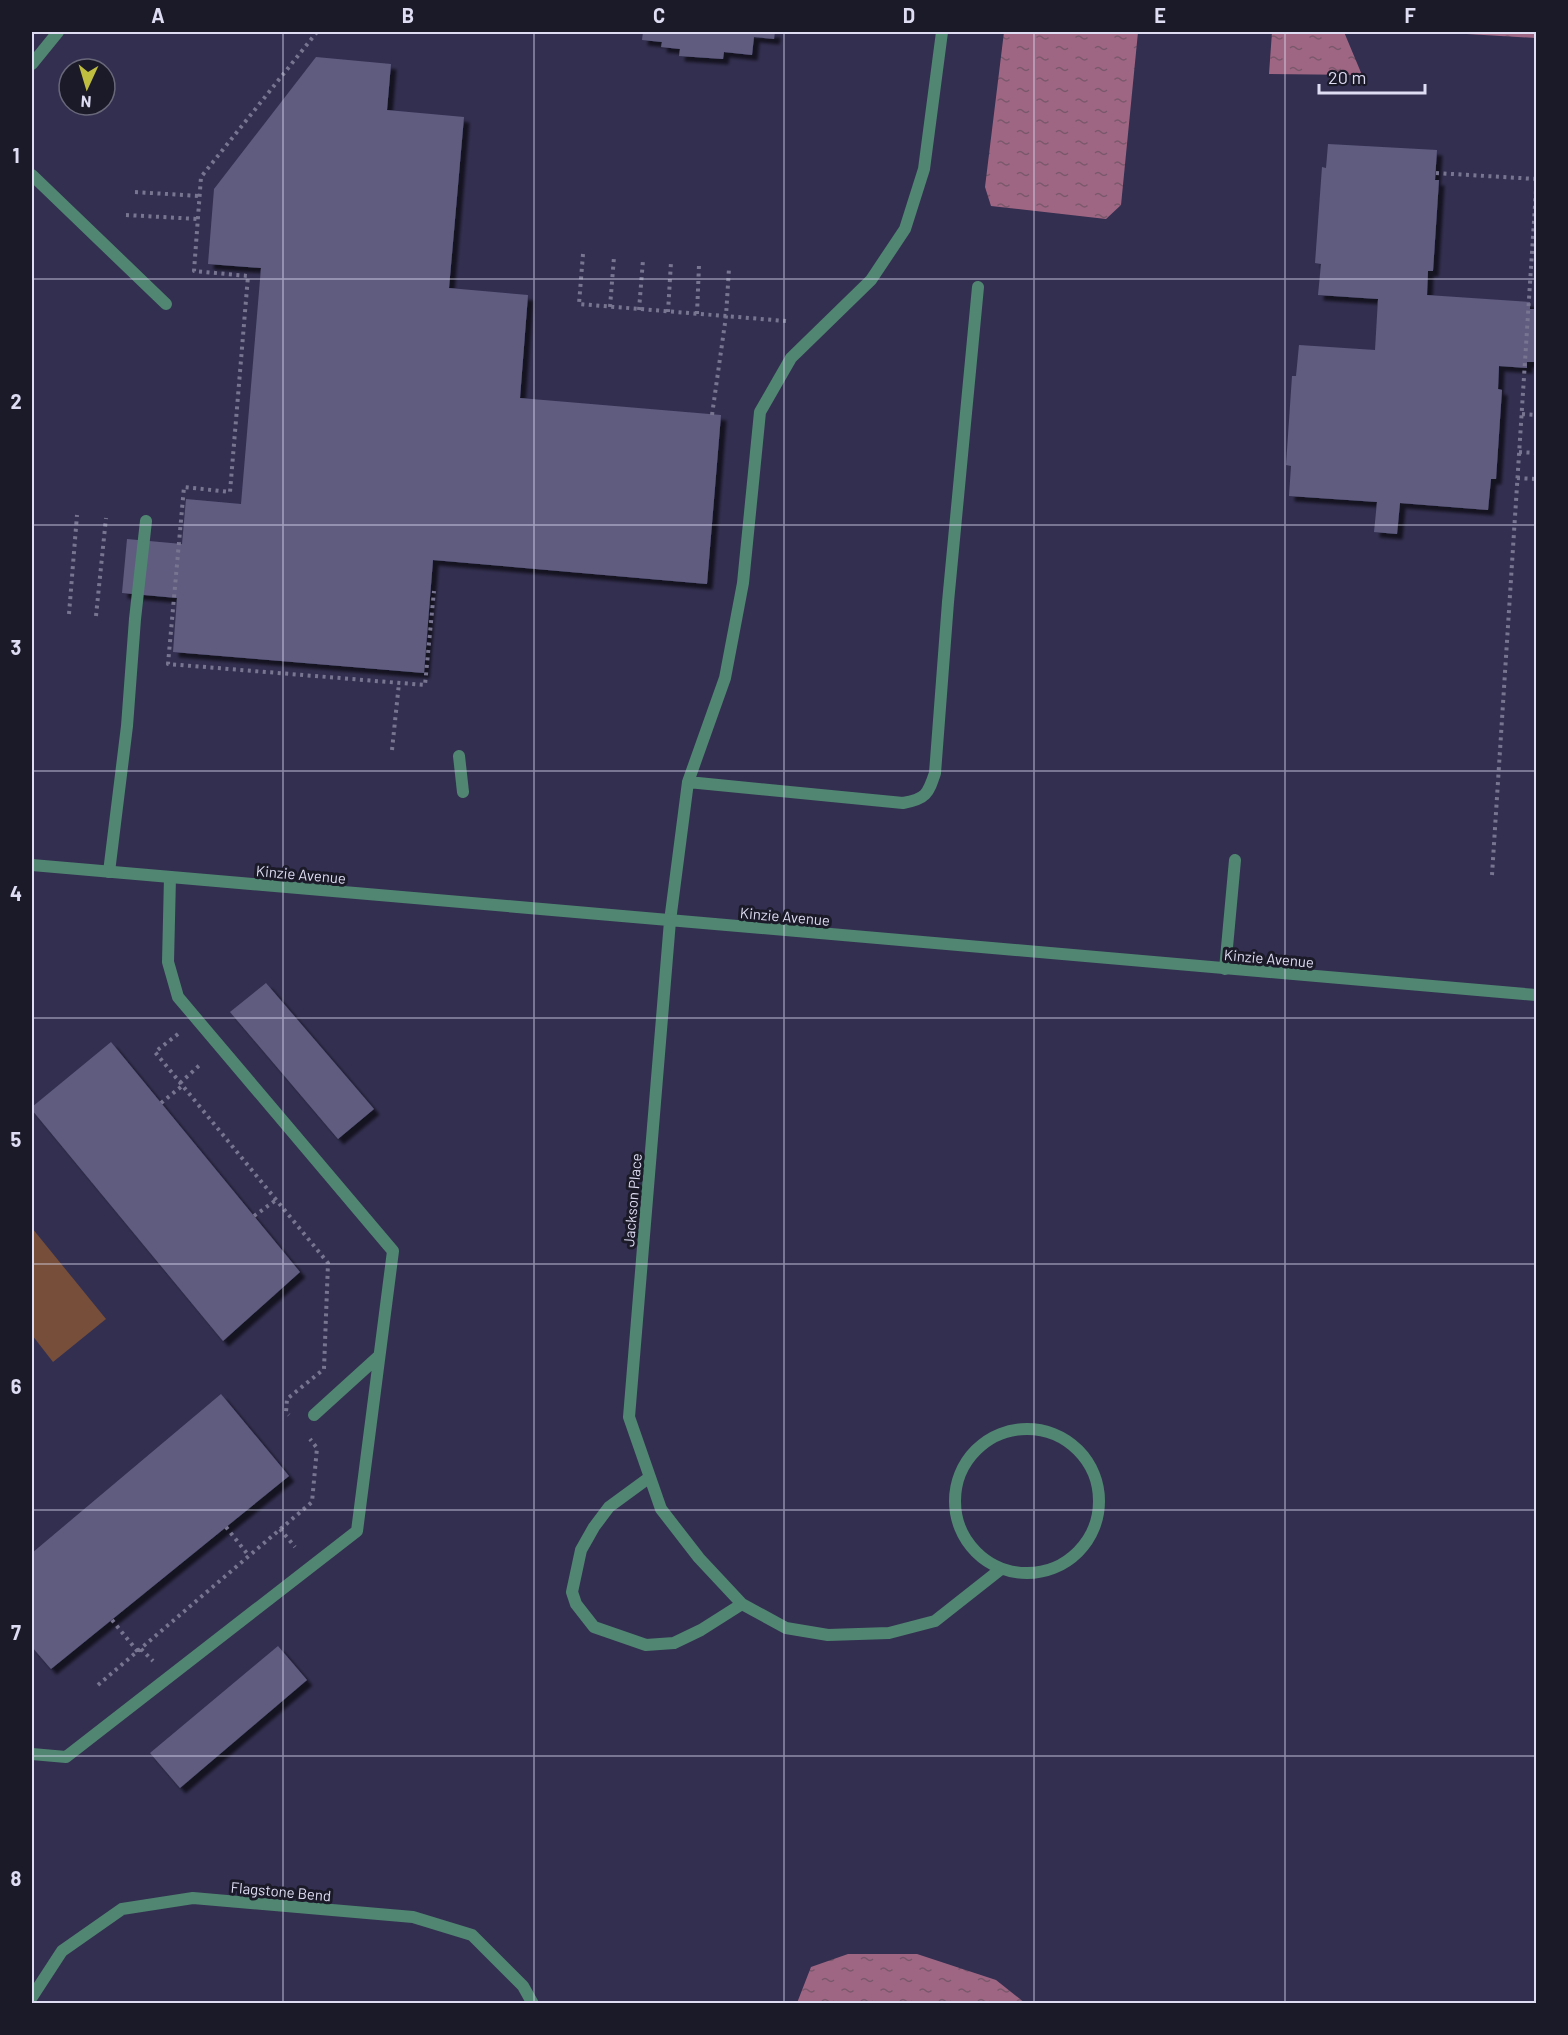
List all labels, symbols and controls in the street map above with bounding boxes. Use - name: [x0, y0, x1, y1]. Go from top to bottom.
- text: A: [151, 3, 165, 27]
- text: B: [402, 3, 414, 27]
- text: C: [653, 3, 665, 27]
- text: D: [903, 3, 915, 27]
- text: E: [1154, 3, 1166, 27]
- text: F: [1404, 3, 1416, 27]
- north arrow: [57, 57, 117, 117]
- scale bar: [1319, 57, 1426, 95]
- text: 20 m: [1328, 66, 1366, 88]
- text: N: [80, 93, 92, 112]
- text: 1: [12, 143, 20, 167]
- text: 2: [10, 389, 22, 413]
- text: 3: [11, 635, 21, 659]
- street label: Kinzie Avenue: [255, 861, 347, 887]
- text: 4: [10, 881, 22, 905]
- street label: Kinzie Avenue: [739, 903, 831, 929]
- street label: Kinzie Avenue: [1223, 945, 1315, 971]
- text: 5: [11, 1127, 22, 1151]
- street label: Jackson Place: [619, 1152, 645, 1248]
- text: 6: [11, 1374, 22, 1398]
- text: 7: [11, 1620, 21, 1644]
- text: 8: [11, 1866, 22, 1890]
- street label: Flagstone Bend: [230, 1878, 332, 1904]

